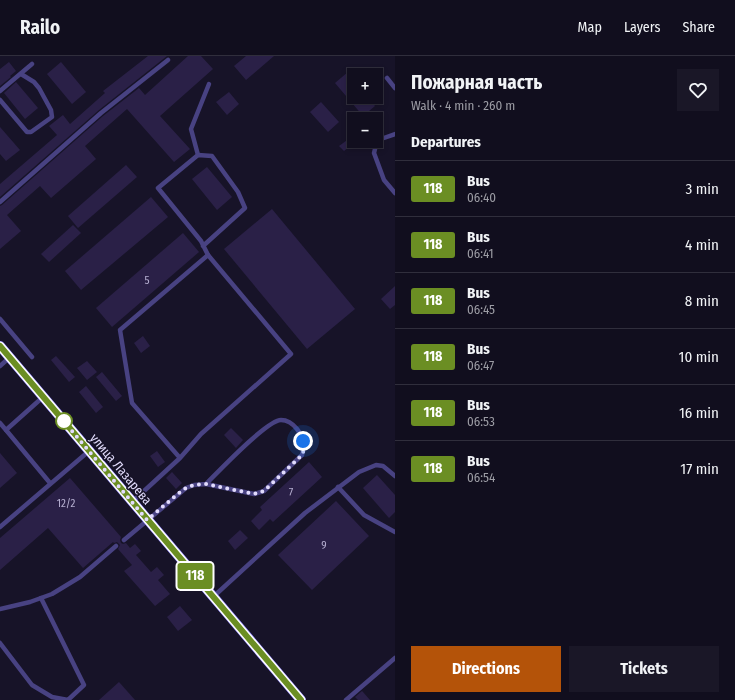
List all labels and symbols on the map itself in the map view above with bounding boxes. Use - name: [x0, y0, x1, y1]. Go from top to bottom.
- house number: 5: [144, 274, 150, 287]
- unlabelled marker: [55, 412, 73, 430]
- street label: улица Лазарева: [87, 431, 155, 507]
- your location: [293, 431, 313, 451]
- house number: 7: [289, 486, 294, 499]
- house number: 12/2: [57, 497, 75, 510]
- house number: 9: [321, 539, 327, 552]
- line badge: 118: [172, 563, 218, 589]

